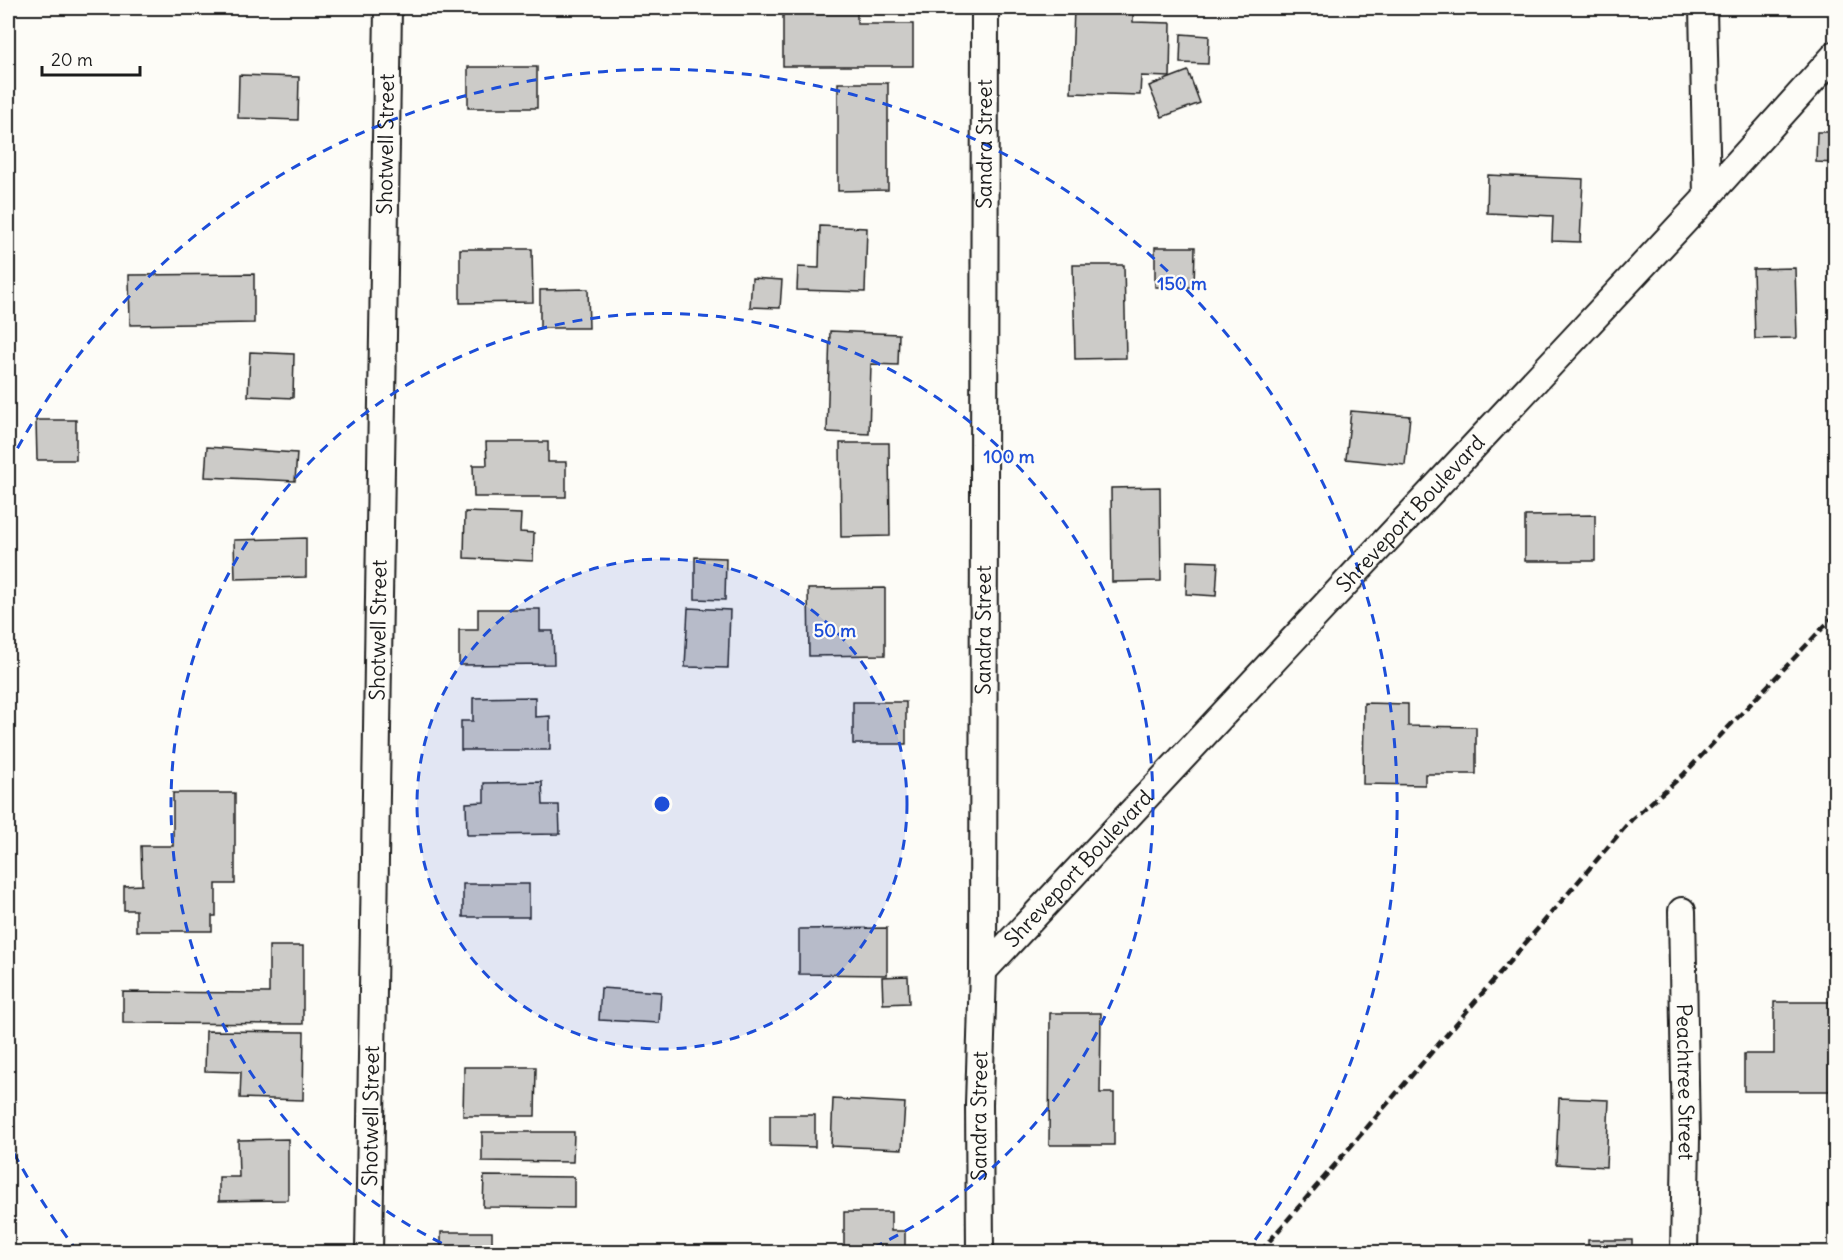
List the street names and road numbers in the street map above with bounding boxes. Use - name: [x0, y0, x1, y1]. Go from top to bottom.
- street label: Shotwell Street: [371, 73, 400, 215]
- street label: Sandra Street: [971, 79, 998, 209]
- street label: Shreveport Boulevard: [1330, 429, 1490, 598]
- street label: Shotwell Street: [363, 559, 393, 701]
- street label: Sandra Street: [970, 565, 997, 695]
- street label: Shreveport Boulevard: [998, 784, 1158, 953]
- street label: Peachtree Street: [1671, 1004, 1700, 1160]
- street label: Shotwell Street: [356, 1045, 385, 1187]
- street label: Sandra Street: [965, 1051, 994, 1181]

